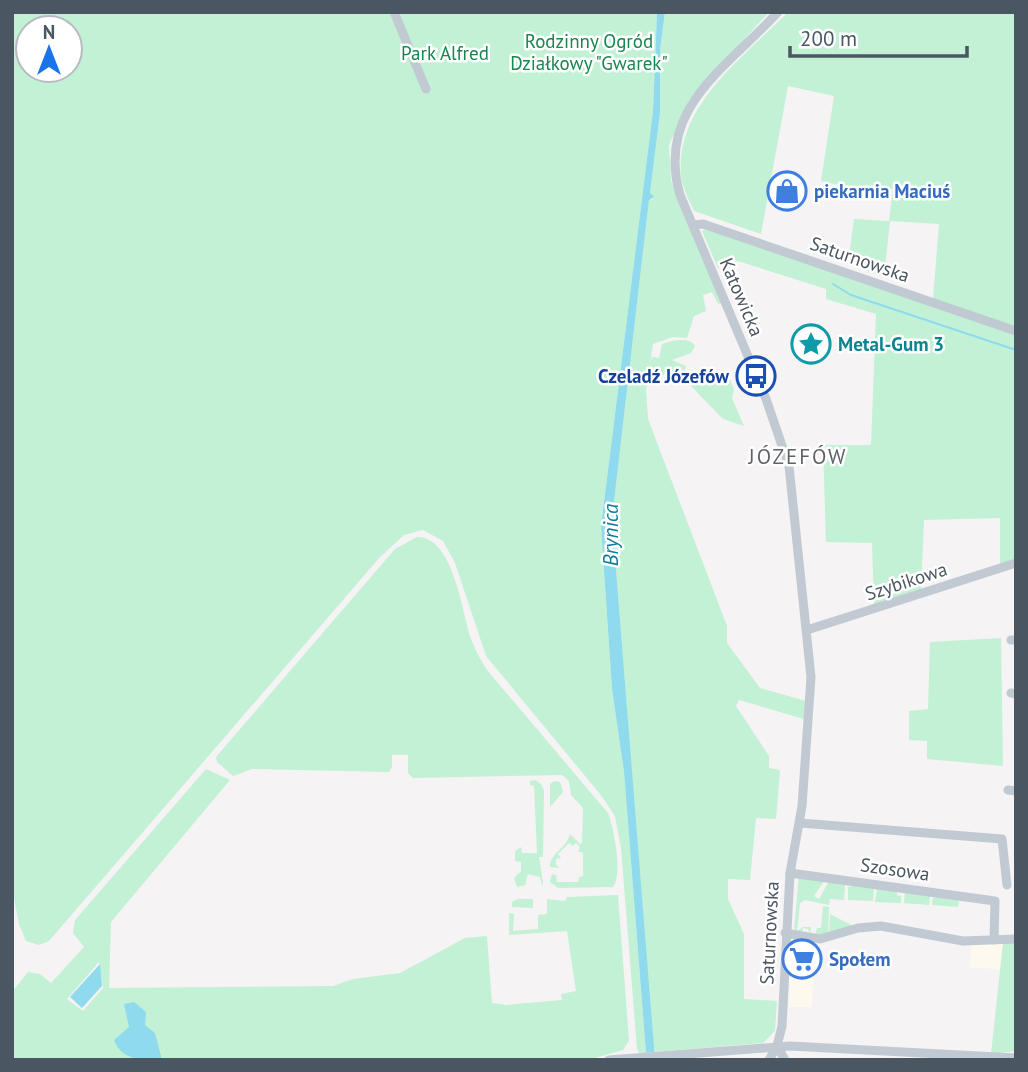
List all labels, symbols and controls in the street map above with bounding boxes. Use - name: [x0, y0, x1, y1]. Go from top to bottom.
- north arrow: [14, 14, 84, 84]
- scale bar: [790, 14, 967, 58]
- text: N: [43, 20, 55, 44]
- text: 200 m: [800, 25, 857, 52]
- park label: Rodzinny Ogród Działkowy "Gwarek": [510, 29, 668, 75]
- park label: Park Alfred: [401, 41, 489, 65]
- shop icon: piekarnia Maciuś: [766, 170, 808, 212]
- place label: piekarnia Maciuś: [814, 179, 950, 203]
- street label: Saturnowska: [807, 231, 913, 287]
- street label: Katowicka: [715, 254, 769, 340]
- place icon: Metal-Gum 3: [790, 323, 832, 365]
- place label: Metal-Gum 3: [838, 332, 944, 356]
- bus stop icon: Czeladź Józefów: [735, 355, 777, 397]
- place label: Czeladź Józefów: [598, 364, 729, 388]
- district label: JÓZEFÓW: [748, 443, 847, 470]
- water label: Brynica: [597, 503, 624, 566]
- street label: Szybikowa: [862, 556, 950, 606]
- street label: Szosowa: [859, 852, 931, 886]
- street label: Saturnowska: [754, 881, 784, 985]
- supermarket icon: Społem: [781, 938, 823, 980]
- place label: Społem: [829, 947, 891, 971]

